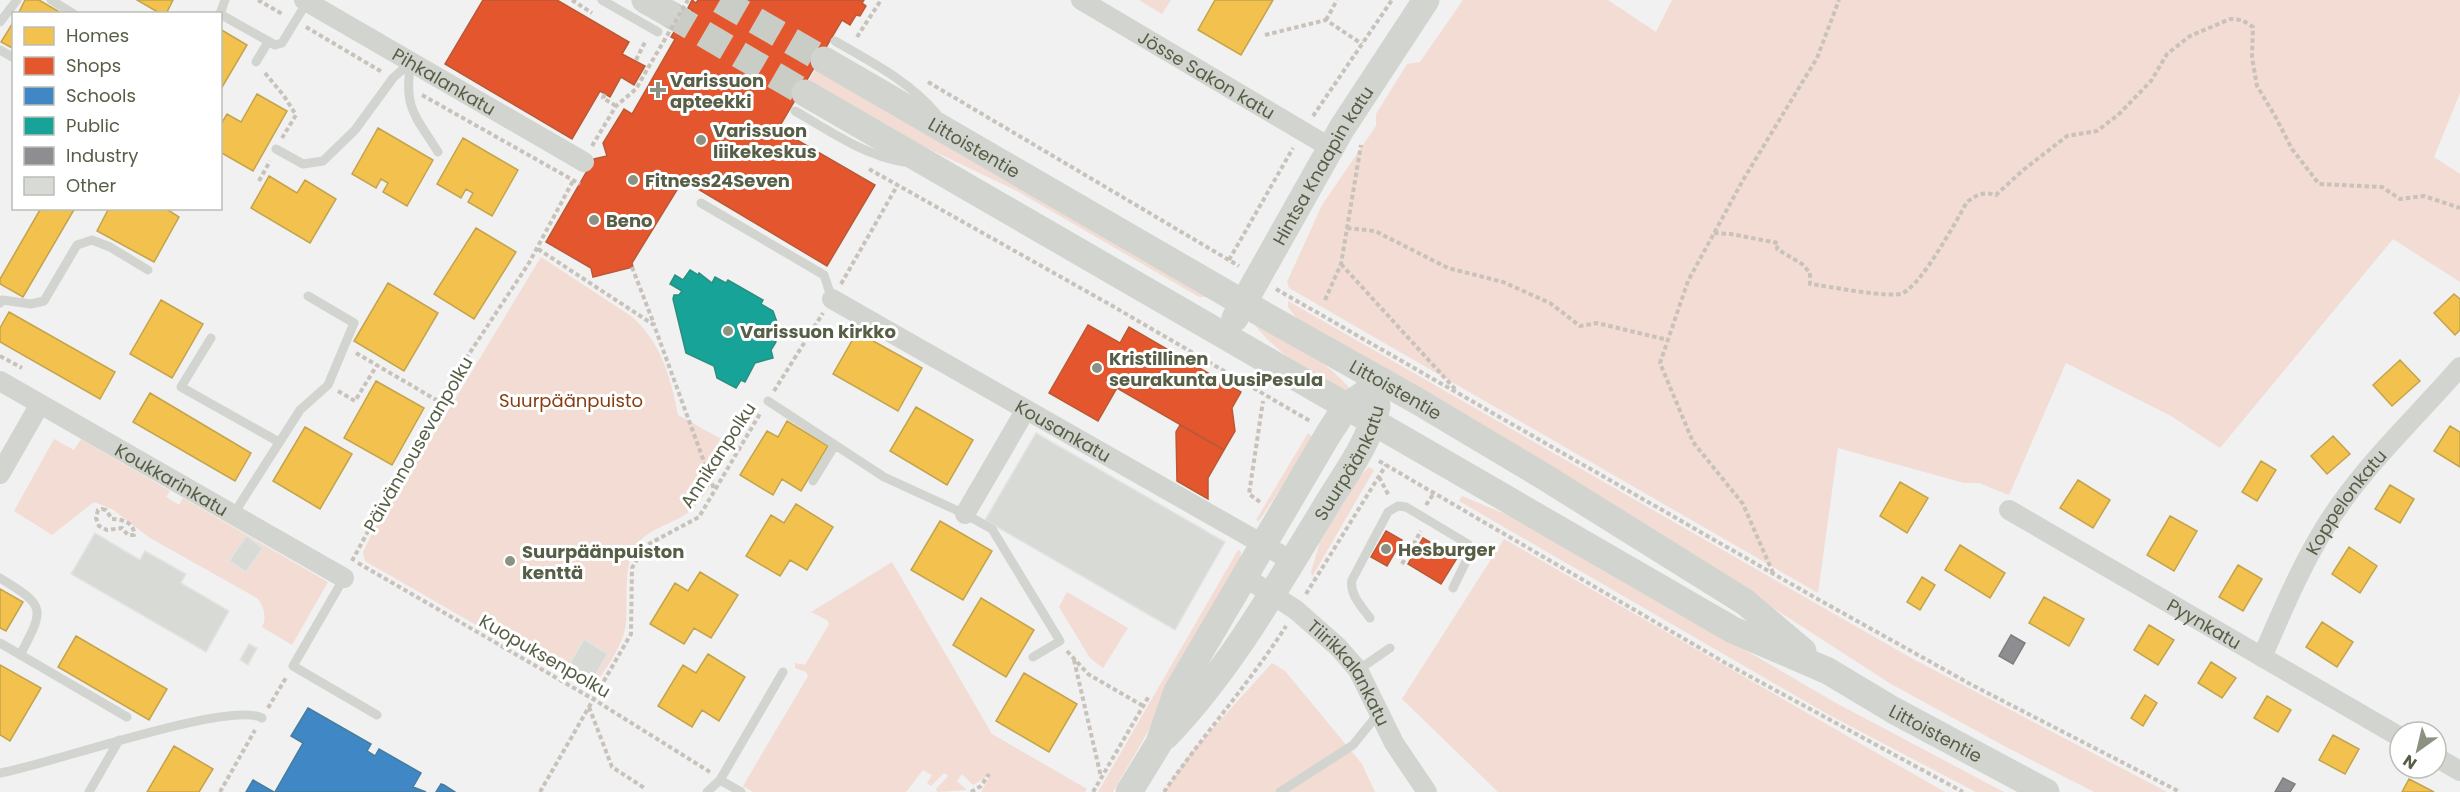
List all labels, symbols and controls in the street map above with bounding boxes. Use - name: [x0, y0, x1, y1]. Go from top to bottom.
- legend: [12, 12, 222, 210]
- text: Homes: [66, 23, 129, 48]
- street label: Jösse Sakon katu: [1133, 24, 1280, 125]
- street label: Pihkalankatu: [388, 41, 500, 121]
- text: Shops: [66, 53, 121, 78]
- place label: Varissuon apteekki: [670, 68, 764, 114]
- street label: Hintsa Knaapin katu: [1266, 81, 1379, 249]
- text: Schools: [66, 83, 136, 108]
- marker: Varissuon apteekki: [651, 83, 665, 97]
- street label: Littoistentie: [924, 111, 1025, 184]
- text: Public: [66, 113, 120, 138]
- place label: Varissuon liikekeskus: [713, 118, 817, 164]
- marker: Varissuon liikekeskus: [694, 133, 708, 147]
- text: Industry: [66, 143, 138, 168]
- place label: Fitness24Seven: [645, 168, 790, 193]
- text: Other: [66, 173, 116, 198]
- marker: Fitness24Seven: [626, 173, 640, 187]
- place label: Beno: [606, 208, 653, 233]
- marker: Beno: [587, 213, 601, 227]
- place label: Varissuon kirkko: [740, 319, 896, 344]
- marker: Varissuon kirkko: [721, 324, 735, 338]
- place label: Kristillinen seurakunta UusiPesula: [1109, 346, 1323, 392]
- street label: Päivännousevanpolku: [358, 352, 478, 536]
- street label: Littoistentie: [1345, 353, 1447, 425]
- marker: Kristillinen seurakunta UusiPesula: [1090, 361, 1104, 375]
- park label: Suurpäänpuisto: [499, 388, 643, 413]
- street label: Kousankatu: [1011, 393, 1116, 468]
- street label: Annikanpolku: [674, 397, 762, 513]
- street label: Suurpäänkatu: [1308, 403, 1389, 525]
- street label: Koukkarinkatu: [111, 437, 233, 522]
- street label: Koppelonkatu: [2299, 443, 2392, 559]
- place label: Hesburger: [1398, 537, 1496, 562]
- place label: Suurpäänpuiston kenttä: [522, 539, 684, 585]
- marker: Hesburger: [1379, 542, 1393, 556]
- marker: Suurpäänpuiston kenttä: [503, 554, 517, 568]
- street label: Pyynkatu: [2163, 592, 2246, 655]
- street label: Kuopuksenpolku: [475, 608, 615, 704]
- street label: Tiirikkalankatu: [1302, 613, 1396, 730]
- street label: Littoistentie: [1885, 698, 1987, 768]
- north arrow: [2388, 720, 2448, 780]
- text: N: [2398, 749, 2421, 775]

